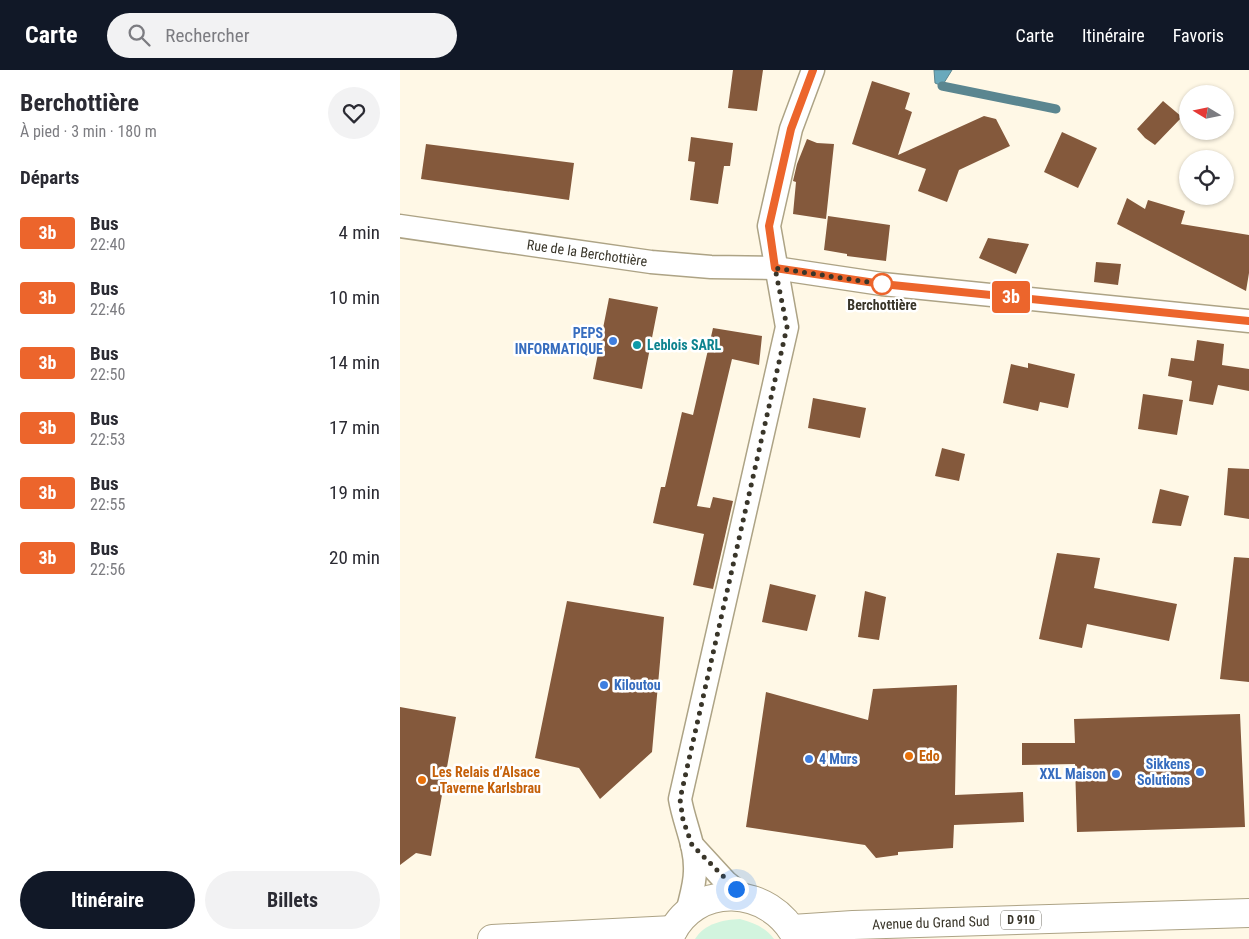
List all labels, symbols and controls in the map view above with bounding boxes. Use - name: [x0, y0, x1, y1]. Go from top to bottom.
- search box: [107, 13, 457, 58]
- text: Carte: [25, 21, 77, 49]
- icon: search: [125, 21, 153, 49]
- text: Rechercher: [165, 24, 249, 47]
- text: Carte: [1015, 25, 1054, 46]
- text: Itinéraire: [1082, 25, 1145, 46]
- text: Favoris: [1173, 25, 1224, 46]
- north arrow: [1179, 85, 1234, 140]
- map controls: [1179, 85, 1234, 205]
- button: heart: [328, 87, 380, 139]
- text: Berchottière: [20, 89, 139, 117]
- text: À pied · 3 min · 180 m: [20, 122, 157, 141]
- button: locate: [1179, 150, 1234, 205]
- text: Départs: [20, 166, 79, 189]
- text: Bus: [90, 212, 119, 235]
- text: 4 min: [338, 221, 380, 244]
- text: 3b: [38, 222, 57, 243]
- text: 22:40: [90, 235, 125, 254]
- street label: Rue de la Berchottière: [526, 236, 649, 269]
- marker: Berchottière: [871, 273, 893, 295]
- text: Bus: [90, 277, 119, 300]
- line badge: 3b: [988, 281, 1034, 313]
- text: 10 min: [329, 286, 380, 309]
- text: 3b: [1002, 286, 1020, 307]
- text: 3b: [38, 287, 57, 308]
- place label: Berchottière: [847, 297, 917, 313]
- text: 22:46: [90, 300, 125, 319]
- place label: PEPS INFORMATIQUE: [515, 325, 603, 357]
- marker: PEPS INFORMATIQUE: [607, 335, 619, 347]
- place label: Leblois SARL: [647, 337, 722, 353]
- marker: Leblois SARL: [631, 339, 643, 351]
- text: Bus: [90, 342, 119, 365]
- text: 14 min: [329, 351, 380, 374]
- text: 3b: [38, 352, 57, 373]
- text: 22:50: [90, 365, 125, 384]
- text: Bus: [90, 407, 119, 430]
- text: 17 min: [329, 416, 380, 439]
- text: 3b: [38, 417, 57, 438]
- text: 22:53: [90, 430, 125, 449]
- text: Bus: [90, 472, 119, 495]
- text: 19 min: [329, 481, 380, 504]
- text: 3b: [38, 482, 57, 503]
- text: 22:55: [90, 495, 125, 514]
- text: Bus: [90, 537, 119, 560]
- text: 20 min: [329, 546, 380, 569]
- text: 3b: [38, 547, 57, 568]
- text: 22:56: [90, 560, 125, 579]
- place label: Kiloutou: [614, 677, 661, 693]
- marker: Kiloutou: [598, 679, 610, 691]
- place label: Edo: [919, 748, 940, 764]
- marker: Edo: [903, 750, 915, 762]
- place label: 4 Murs: [819, 751, 858, 767]
- marker: 4 Murs: [803, 753, 815, 765]
- place label: Sikkens Solutions: [1137, 756, 1190, 788]
- place label: Les Relais d’Alsace - Taverne Karlsbrau: [432, 764, 541, 796]
- place label: XXL Maison: [1039, 766, 1106, 782]
- marker: Sikkens Solutions: [1194, 766, 1206, 778]
- marker: XXL Maison: [1110, 768, 1122, 780]
- marker: Les Relais d’Alsace - Taverne Karlsbrau: [416, 774, 428, 786]
- button: Itinéraire: [20, 871, 195, 929]
- button: Billets: [205, 871, 380, 929]
- your location: [724, 877, 749, 902]
- road number: D 910: [1001, 910, 1041, 930]
- street label: Avenue du Grand Sud: [872, 913, 990, 932]

